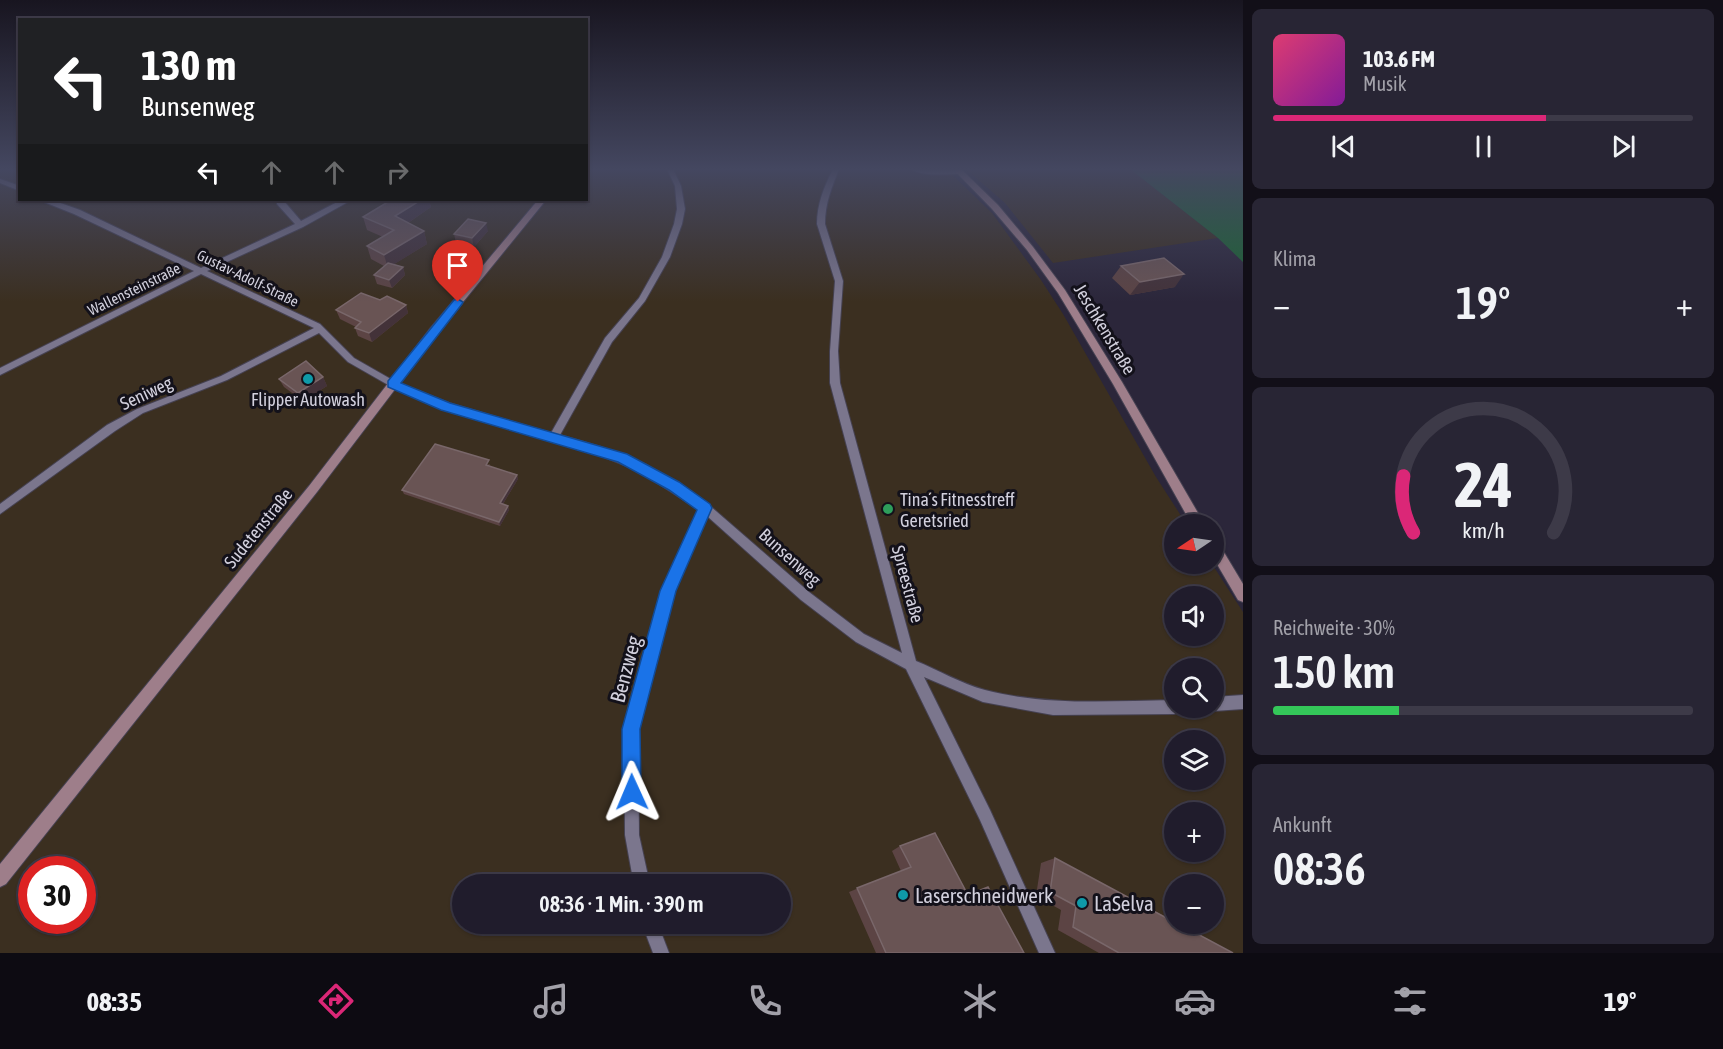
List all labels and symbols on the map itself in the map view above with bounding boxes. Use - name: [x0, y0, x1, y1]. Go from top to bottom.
- pin: [432, 240, 483, 302]
- street label: Gustav-Adolf-Straße: [195, 246, 302, 310]
- street label: Wallensteinstraße: [85, 259, 183, 319]
- street label: Jeschkenstraße: [1070, 280, 1140, 378]
- street label: Seniweg: [117, 372, 176, 414]
- marker: Flipper Autowash: [301, 372, 315, 386]
- place label: Flipper Autowash: [251, 389, 365, 410]
- street label: Sudetenstraße: [220, 484, 296, 572]
- place label: Tina´s Fitnesstreff Geretsried: [900, 489, 1015, 531]
- marker: Tina´s Fitnesstreff Geretsried: [881, 502, 895, 516]
- north arrow: [1164, 514, 1224, 574]
- street label: Bunsenweg: [755, 524, 825, 590]
- street label: Spreestraße: [888, 543, 928, 625]
- street label: Benzweg: [605, 633, 645, 705]
- position arrow: [600, 760, 664, 824]
- speed limit sign: 30: [18, 856, 96, 934]
- place label: Laserschneidwerk: [915, 883, 1053, 907]
- marker: Laserschneidwerk: [896, 888, 910, 902]
- place label: LaSelva: [1094, 891, 1154, 915]
- marker: LaSelva: [1075, 896, 1089, 910]

